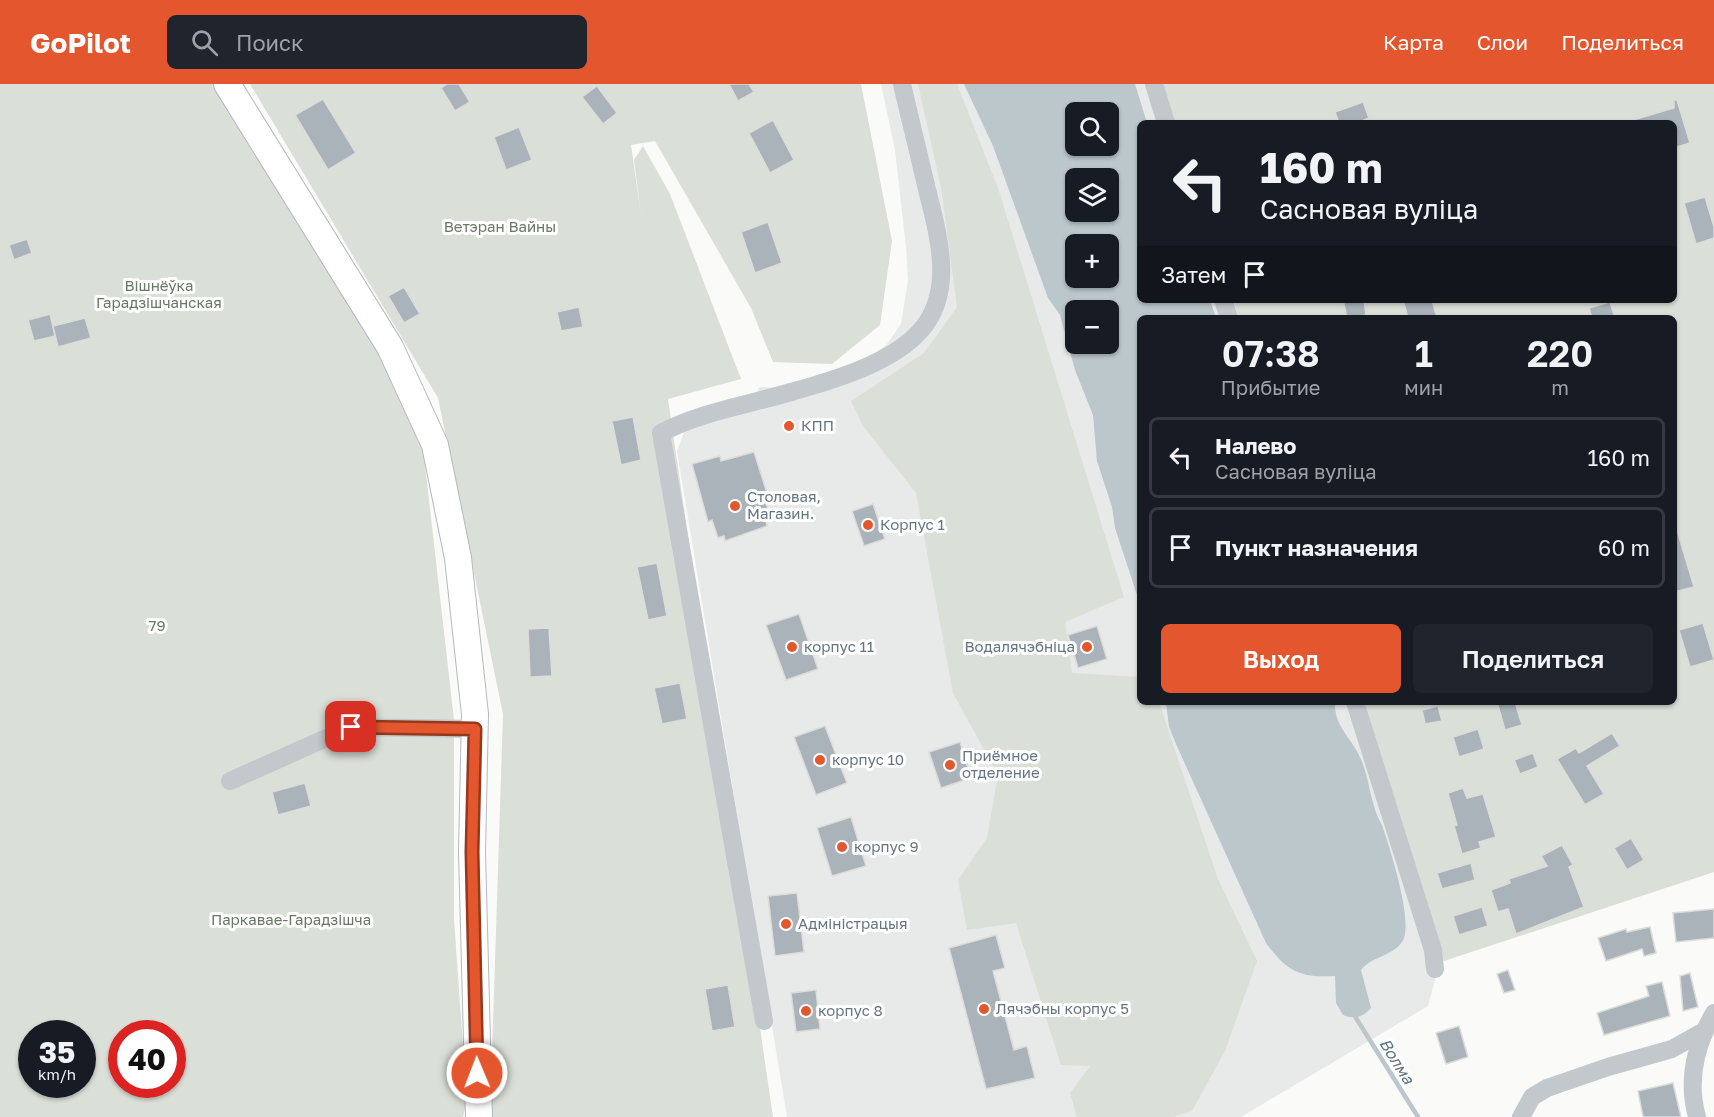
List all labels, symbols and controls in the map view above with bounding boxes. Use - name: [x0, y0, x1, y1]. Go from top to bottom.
- search box: [167, 15, 587, 69]
- text: GoPilot: [30, 26, 131, 59]
- icon: search: [188, 26, 221, 59]
- text: Поиск: [236, 29, 304, 56]
- text: Карта: [1383, 29, 1444, 55]
- text: Слои: [1477, 29, 1528, 55]
- text: Поделиться: [1561, 29, 1684, 55]
- map controls: [1065, 102, 1119, 354]
- button: search: [1065, 102, 1119, 156]
- text: 160 m: [1260, 142, 1383, 192]
- icon: left: [1161, 144, 1239, 222]
- button: layers: [1065, 168, 1119, 222]
- text: Сасновая вуліца: [1260, 193, 1478, 225]
- park label: Ветэран Вайны: [444, 217, 556, 235]
- button: +: [1065, 234, 1119, 288]
- icon: arrive: [1238, 258, 1271, 291]
- text: Затем: [1161, 261, 1226, 288]
- park label: Вішнёўка Гарадзішчанская: [96, 276, 222, 311]
- button: −: [1065, 300, 1119, 354]
- text: 07:38: [1222, 332, 1320, 375]
- text: 1: [1415, 332, 1433, 375]
- text: 220: [1527, 332, 1593, 375]
- text: Прибытие: [1221, 375, 1320, 399]
- text: мин: [1404, 375, 1443, 399]
- text: m: [1551, 375, 1569, 399]
- place label: КПП: [801, 416, 834, 434]
- marker: КПП: [782, 419, 796, 433]
- text: Налево: [1215, 432, 1297, 459]
- icon: left: [1164, 441, 1197, 474]
- text: 160 m: [1587, 444, 1650, 471]
- text: Сасновая вуліца: [1215, 459, 1377, 483]
- place label: Столовая, Магазин.: [747, 487, 821, 522]
- marker: Столовая, Магазин.: [728, 499, 742, 513]
- place label: Корпус 1: [880, 515, 945, 533]
- marker: Корпус 1: [861, 518, 875, 532]
- icon: arrive: [1164, 531, 1197, 564]
- text: Пункт назначения: [1215, 534, 1418, 561]
- text: 60 m: [1598, 534, 1650, 561]
- park label: 79: [148, 616, 166, 634]
- button: Выход: [1161, 624, 1401, 693]
- button: Поделиться: [1413, 624, 1653, 693]
- place label: корпус 11: [804, 637, 874, 655]
- place label: Водалячэбніца: [965, 637, 1075, 655]
- marker: корпус 11: [785, 640, 799, 654]
- marker: Водалячэбніца: [1080, 640, 1094, 654]
- pin: [325, 701, 376, 752]
- icon: arrive: [334, 710, 367, 743]
- place label: Приёмное отделение: [962, 746, 1040, 781]
- place label: корпус 10: [832, 750, 904, 768]
- marker: корпус 10: [813, 753, 827, 767]
- marker: Приёмное отделение: [943, 758, 957, 772]
- place label: корпус 9: [854, 837, 919, 855]
- marker: корпус 9: [835, 840, 849, 854]
- park label: Паркавае-Гарадзішча: [211, 910, 371, 928]
- place label: Адміністрацыя: [798, 914, 907, 932]
- marker: Адміністрацыя: [779, 917, 793, 931]
- place label: Лячэбны корпус 5: [996, 999, 1129, 1017]
- place label: корпус 8: [818, 1001, 883, 1019]
- marker: Лячэбны корпус 5: [977, 1002, 991, 1016]
- marker: корпус 8: [799, 1004, 813, 1018]
- speed limit sign: 40: [108, 1020, 186, 1098]
- text: 35: [39, 1034, 75, 1070]
- water label: Волма: [1375, 1034, 1419, 1088]
- position arrow: [445, 1041, 509, 1105]
- text: km/h: [38, 1065, 76, 1083]

